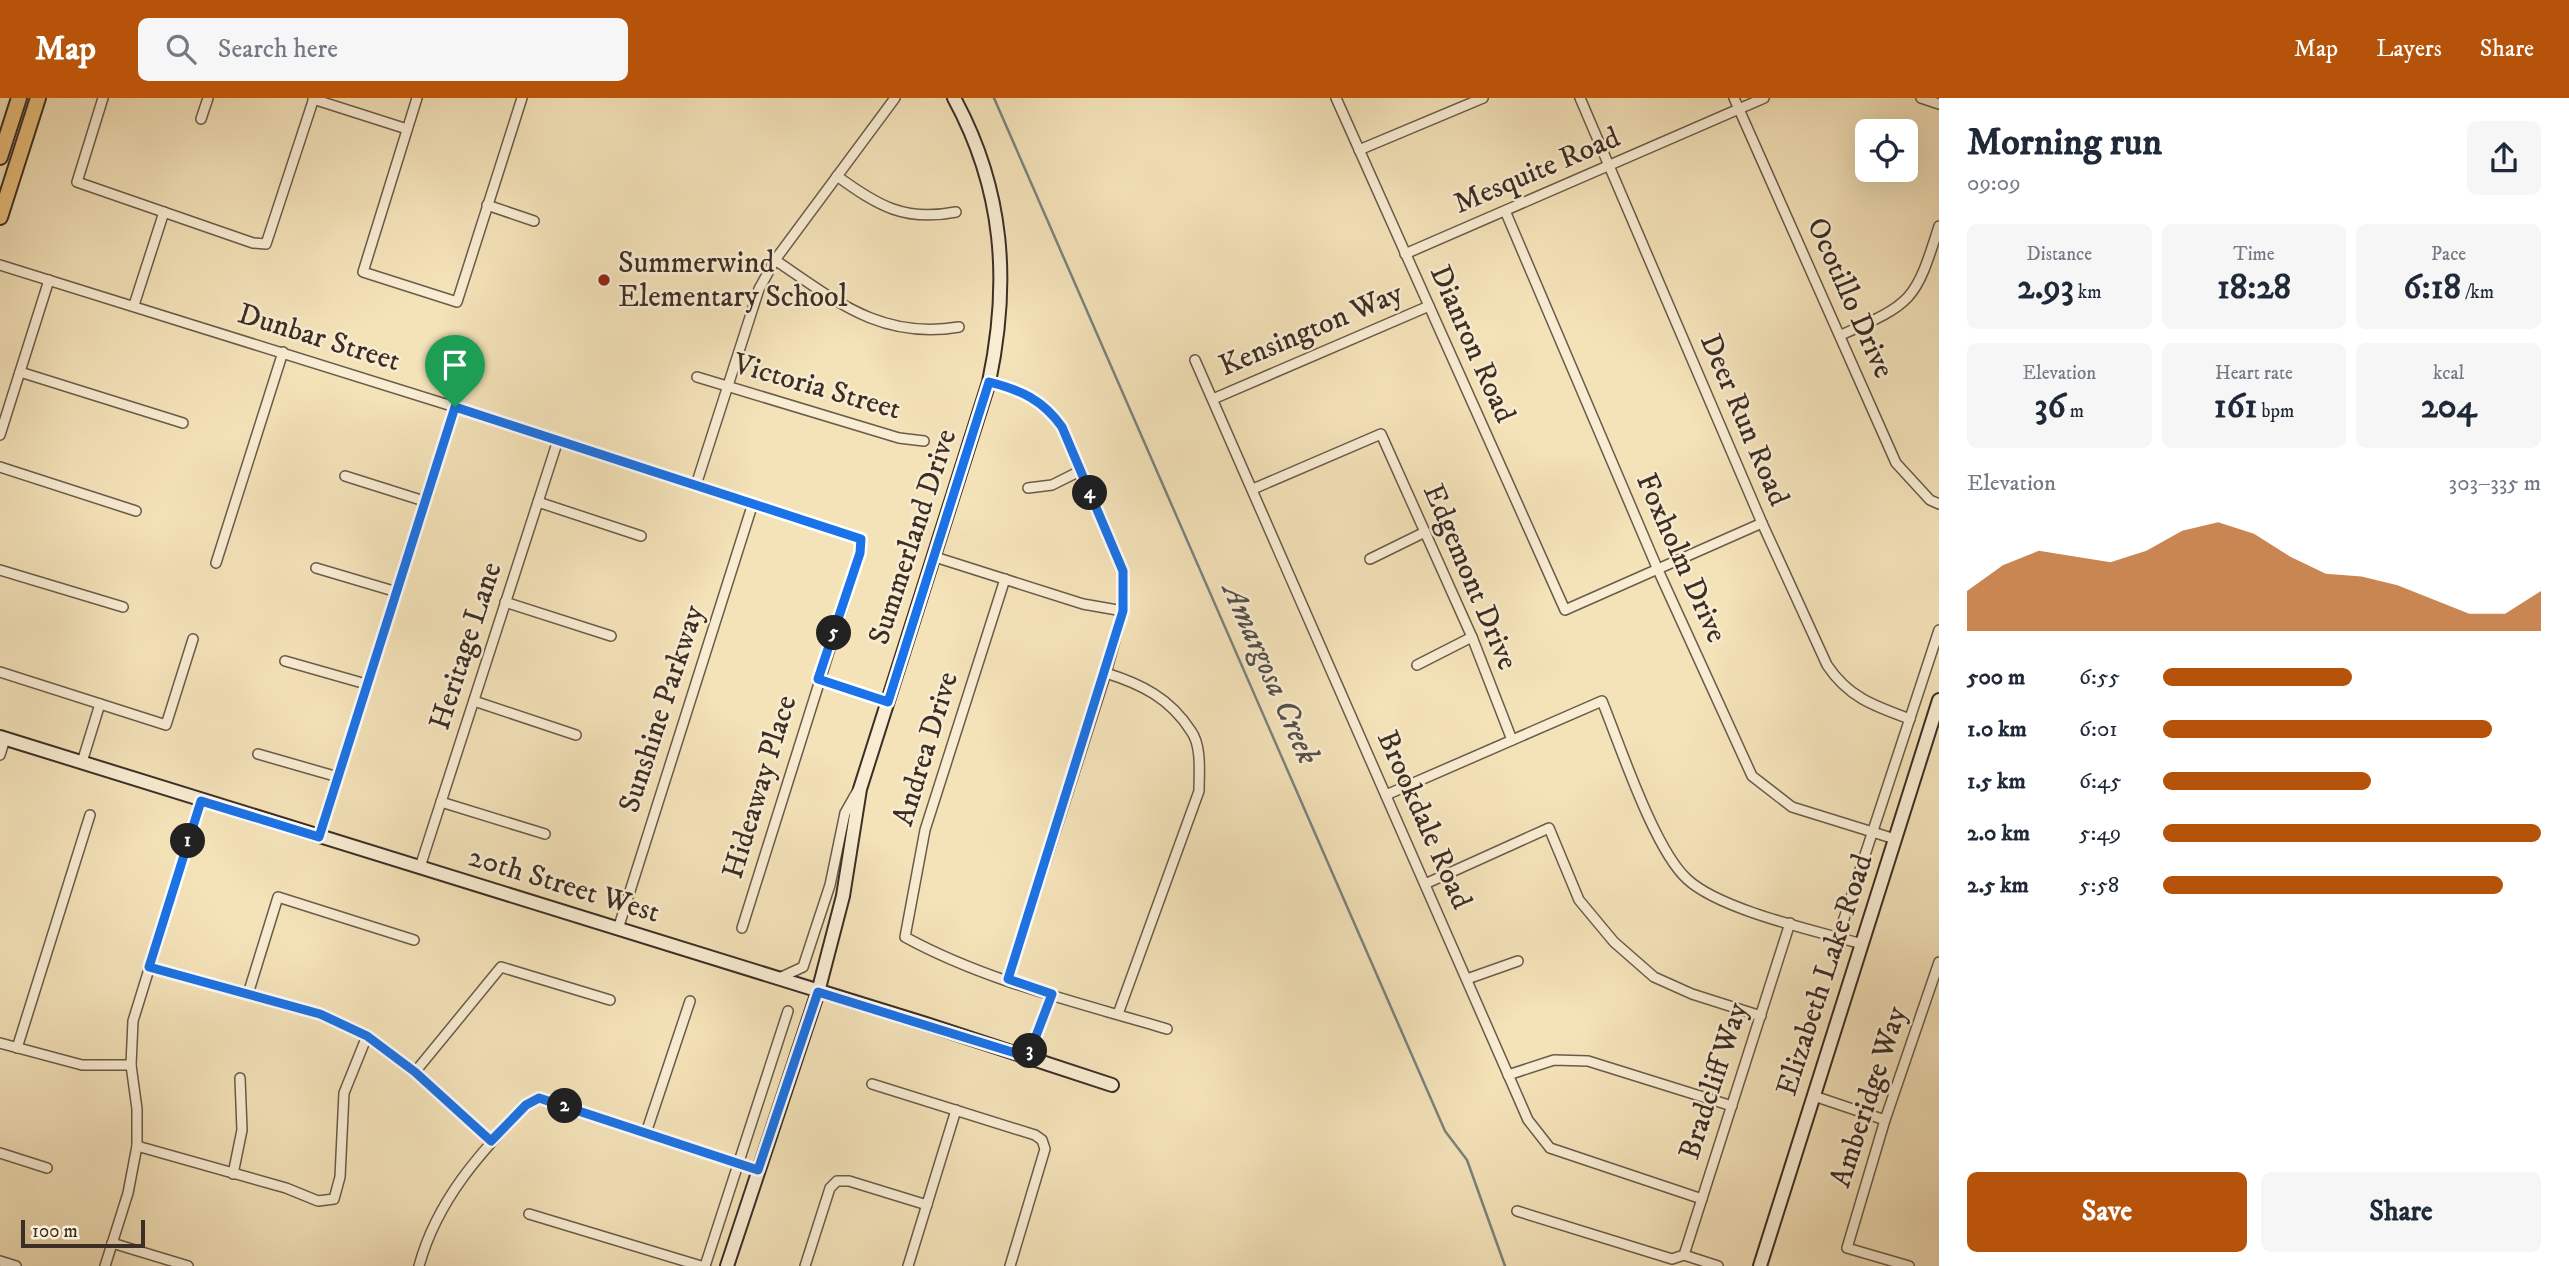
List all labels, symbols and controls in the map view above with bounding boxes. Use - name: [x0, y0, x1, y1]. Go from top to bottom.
- search box: [138, 18, 628, 81]
- text: Map: [35, 29, 96, 70]
- icon: search: [162, 30, 200, 68]
- text: Search here: [218, 33, 338, 66]
- text: Map: [2294, 34, 2338, 64]
- text: Layers: [2376, 34, 2442, 64]
- text: Share: [2480, 34, 2534, 64]
- street label: Mesquite Road: [1448, 119, 1626, 223]
- map controls: [1855, 119, 1918, 182]
- button: locate: [1855, 119, 1918, 182]
- text: Morning run: [1967, 119, 2162, 167]
- button: share: [2467, 121, 2541, 195]
- text: 09:09: [1967, 169, 2021, 198]
- street label: Ocotillo Drive: [1798, 212, 1902, 384]
- text: Distance: [2027, 243, 2092, 266]
- text: Time: [2233, 243, 2275, 266]
- text: Pace: [2431, 243, 2466, 266]
- place label: Summerwind Elementary School: [618, 245, 847, 316]
- street label: Dianron Road: [1421, 260, 1523, 429]
- text: 2.93: [2017, 266, 2074, 310]
- text: 18:28: [2217, 266, 2291, 310]
- text: 6:18: [2403, 266, 2461, 310]
- marker: Summerwind Elementary School: [596, 272, 612, 288]
- street label: Kensington Way: [1214, 274, 1409, 385]
- text: km: [2074, 281, 2101, 304]
- text: /km: [2461, 281, 2494, 304]
- street label: Dunbar Street: [233, 296, 405, 380]
- street label: Deer Run Road: [1691, 328, 1797, 512]
- pin: [425, 335, 485, 407]
- street label: Victoria Street: [728, 345, 905, 429]
- icon: arrive: [436, 346, 474, 384]
- text: Elevation: [2023, 362, 2096, 385]
- text: Heart rate: [2215, 362, 2293, 385]
- text: kcal: [2433, 362, 2464, 385]
- text: 36: [2035, 385, 2066, 429]
- text: 161: [2214, 385, 2257, 429]
- text: 204: [2421, 385, 2477, 429]
- text: m: [2066, 400, 2084, 423]
- text: bpm: [2257, 400, 2294, 423]
- street label: Summerland Drive: [861, 425, 965, 649]
- street label: Foxholm Drive: [1627, 468, 1735, 648]
- text: Elevation: [1967, 469, 2056, 498]
- text: 303–335 m: [2449, 469, 2541, 498]
- pin: 4: [1072, 476, 1108, 510]
- street label: Edgemont Drive: [1414, 478, 1526, 676]
- text: 4: [1084, 481, 1095, 504]
- street label: Heritage Lane: [422, 557, 510, 735]
- water label: Amargosa Creek: [1211, 575, 1328, 771]
- street label: Sunshine Parkway: [611, 600, 713, 817]
- pin: 5: [816, 616, 852, 650]
- text: 5: [829, 621, 838, 644]
- text: 500 m: [1967, 663, 2025, 692]
- text: 6:55: [2079, 663, 2120, 692]
- street label: Andrea Drive: [885, 667, 967, 831]
- street label: Hideaway Place: [715, 691, 805, 883]
- text: 1.0 km: [1967, 715, 2027, 744]
- text: 6:01: [2079, 715, 2118, 744]
- street label: Brookdale Road: [1368, 725, 1480, 915]
- text: 1.5 km: [1967, 767, 2026, 796]
- text: 6:45: [2079, 767, 2122, 796]
- text: 2.0 km: [1967, 819, 2030, 848]
- text: 5:49: [2079, 819, 2121, 848]
- pin: 1: [170, 824, 206, 858]
- text: 1: [184, 829, 191, 852]
- street label: 20th Street West: [464, 838, 664, 932]
- street label: Elizabeth Lake Road: [1768, 849, 1882, 1101]
- text: 2.5 km: [1967, 871, 2029, 900]
- text: 5:58: [2079, 871, 2119, 900]
- street label: Bradcliff Way: [1671, 997, 1757, 1164]
- street label: Amberidge Way: [1822, 1001, 1916, 1192]
- pin: 3: [1012, 1034, 1048, 1068]
- text: 3: [1026, 1039, 1033, 1062]
- pin: 2: [548, 1088, 582, 1124]
- text: 2: [560, 1094, 569, 1117]
- button: Save: [1967, 1172, 2247, 1252]
- button: Share: [2261, 1172, 2541, 1252]
- scale bar: [21, 1217, 145, 1249]
- text: 100 m: [32, 1220, 78, 1243]

